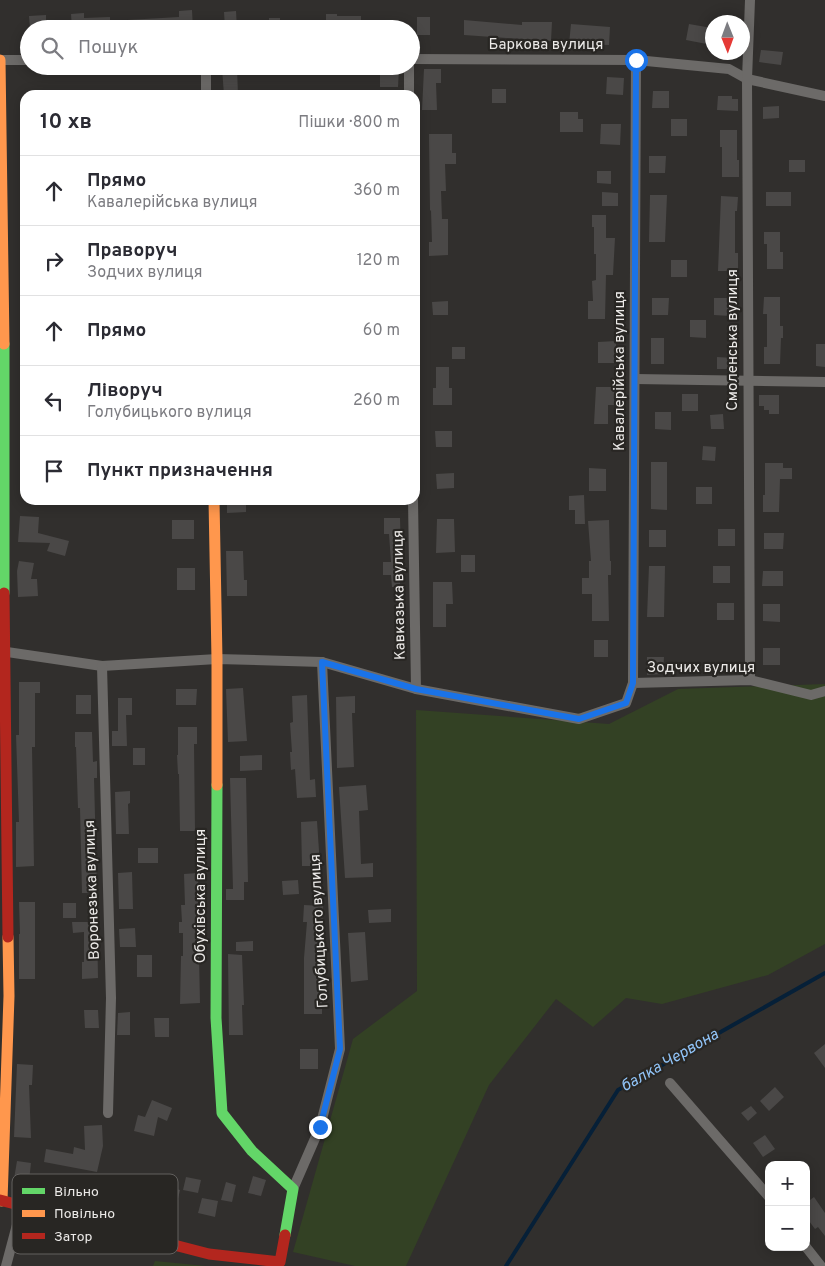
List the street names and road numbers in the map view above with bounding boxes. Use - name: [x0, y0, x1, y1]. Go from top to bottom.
- street label: Баркова вулиця: [489, 36, 603, 55]
- street label: Смоленська вулиця: [724, 269, 743, 411]
- street label: Кавалерійська вулиця: [611, 291, 630, 451]
- street label: Кавказька вулиця: [389, 530, 411, 660]
- street label: Зодчих вулиця: [647, 659, 755, 678]
- street label: Воронезька вулиця: [81, 820, 105, 960]
- street label: Обухівська вулиця: [192, 829, 211, 963]
- street label: Голубицького вулиця: [306, 853, 334, 1009]

